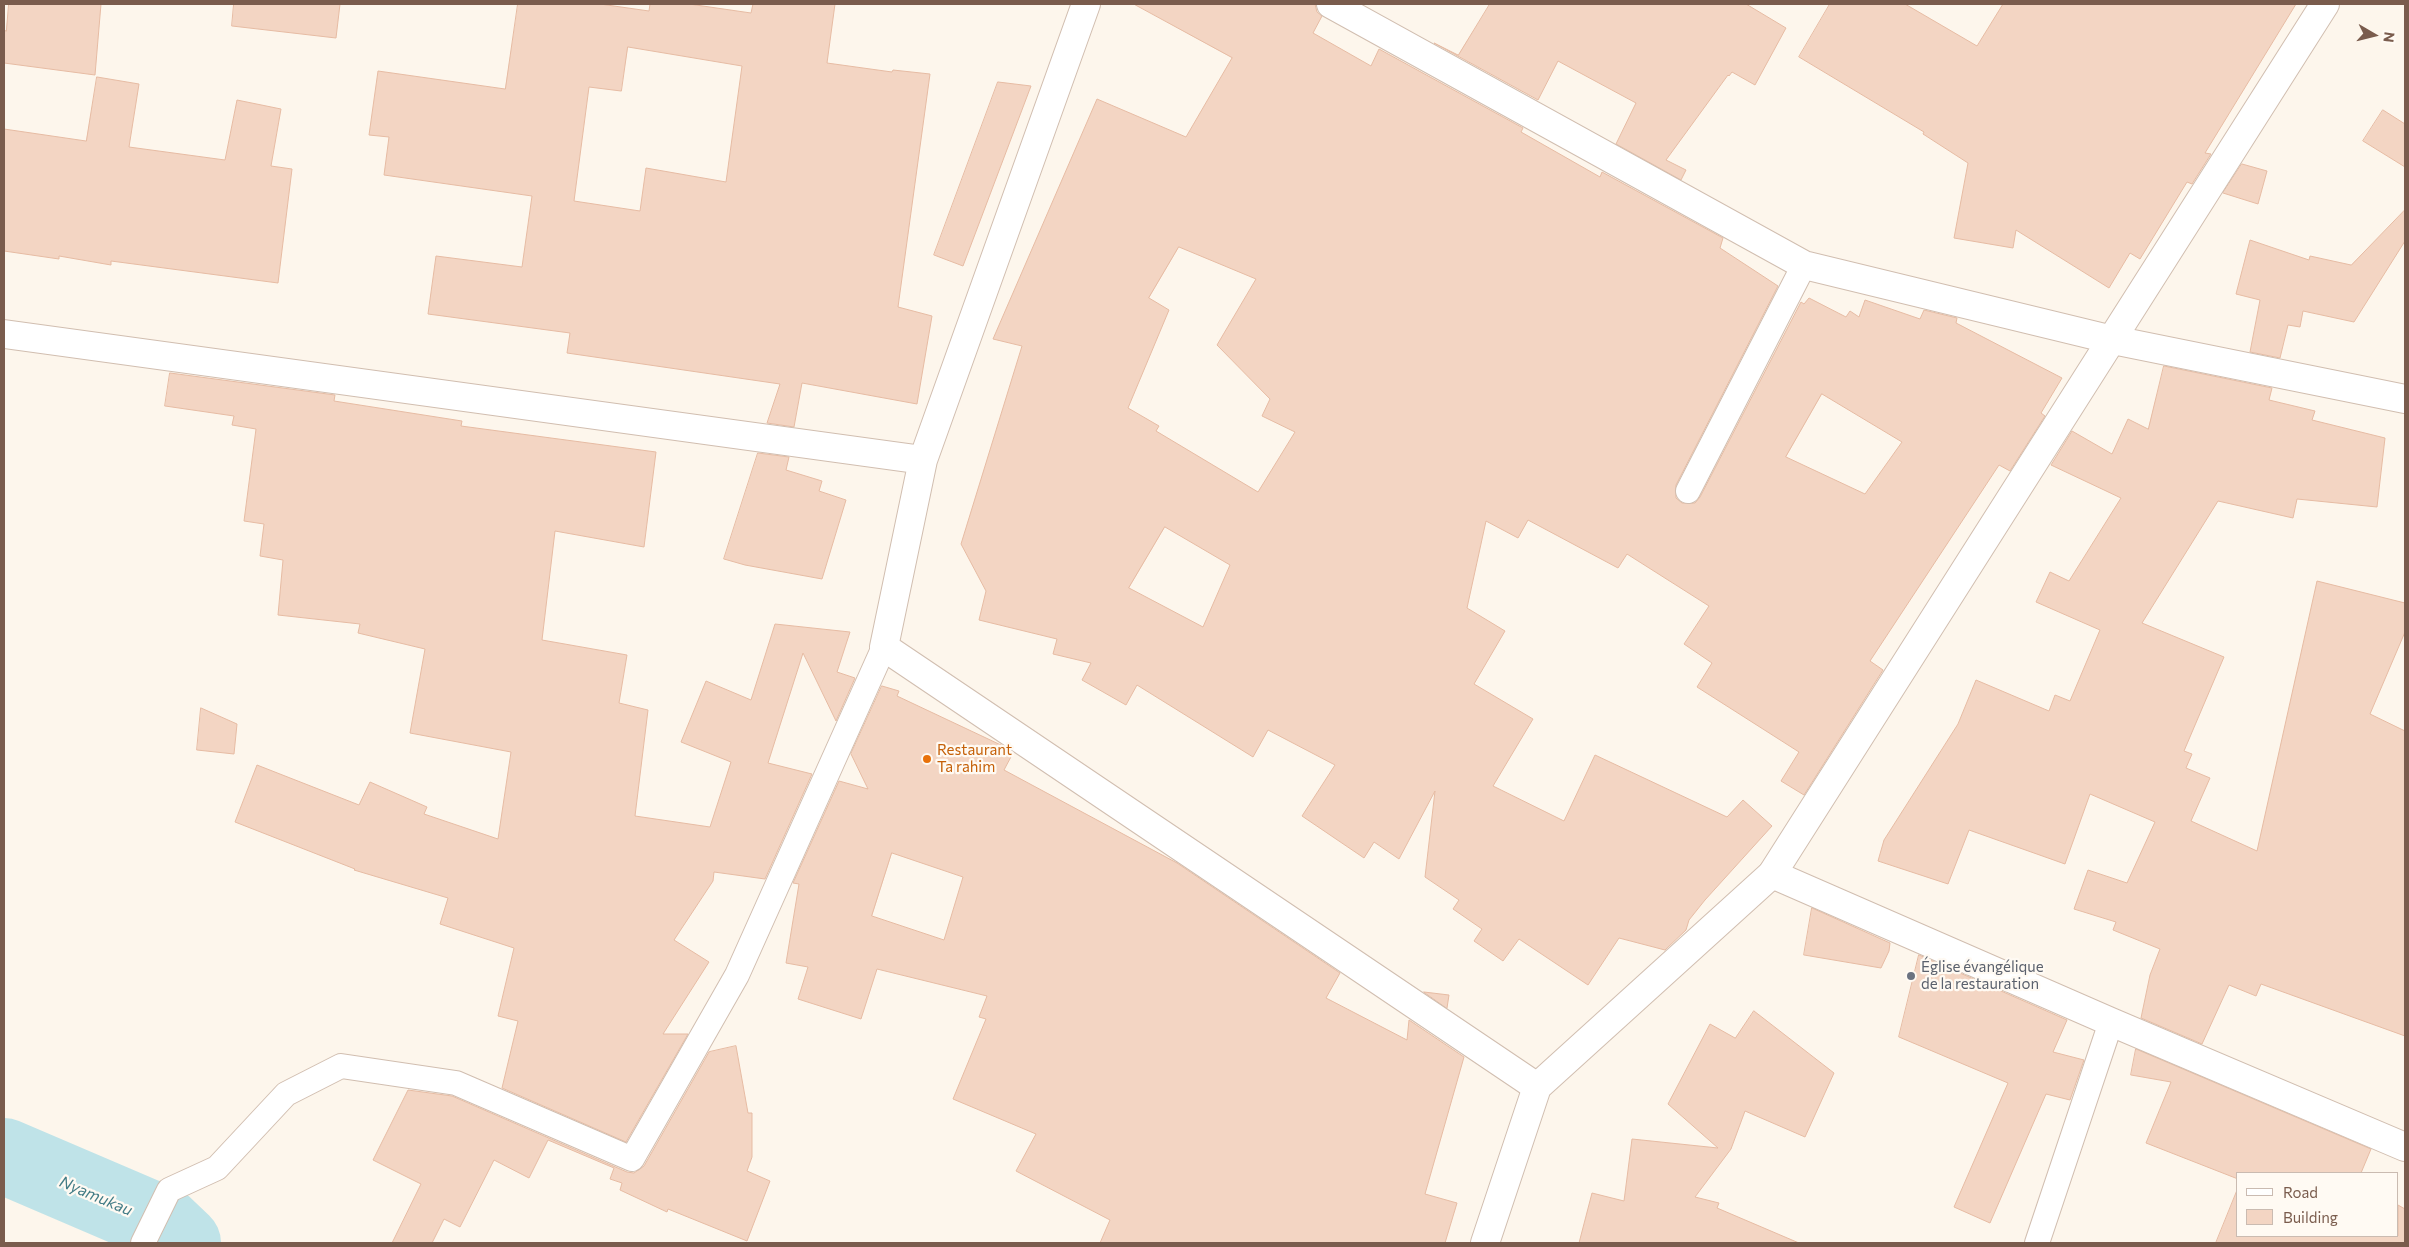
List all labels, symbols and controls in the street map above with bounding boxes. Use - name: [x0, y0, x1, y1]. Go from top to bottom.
- north arrow: [2349, 10, 2399, 60]
- text: N: [2380, 31, 2398, 44]
- place label: Restaurant Ta rahim: [937, 741, 1012, 776]
- marker: Restaurant Ta rahim: [921, 753, 933, 765]
- place label: Église évangélique de la restauration: [1921, 958, 2044, 993]
- marker: Église évangélique de la restauration: [1905, 970, 1917, 982]
- water label: Nyamukau: [57, 1172, 135, 1220]
- legend: [2236, 1172, 2399, 1237]
- text: Road: [2283, 1183, 2318, 1201]
- text: Building: [2283, 1208, 2338, 1226]

